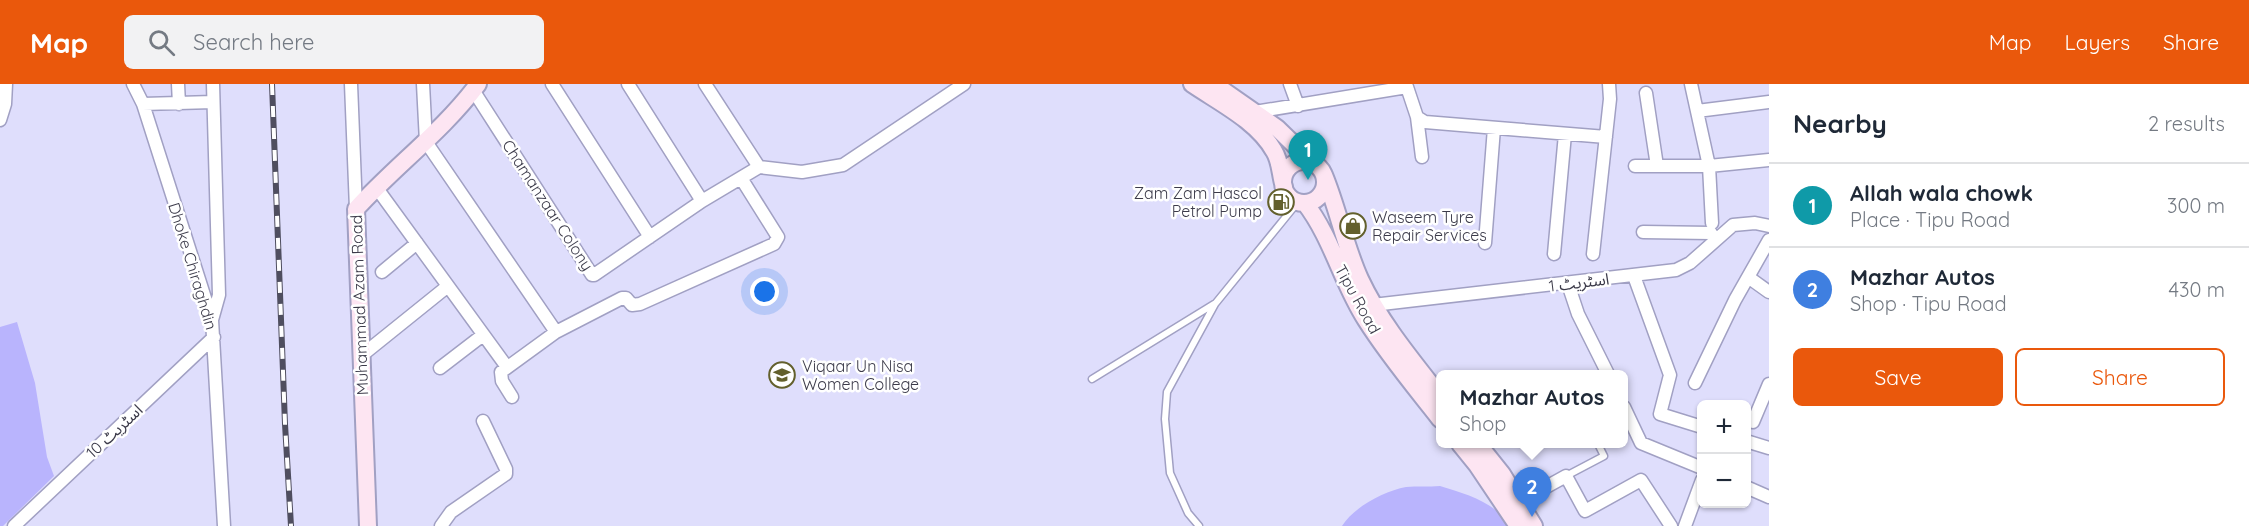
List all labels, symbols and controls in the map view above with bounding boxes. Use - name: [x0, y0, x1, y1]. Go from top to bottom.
- search box: [124, 15, 544, 69]
- text: Map: [30, 25, 88, 60]
- icon: search: [145, 26, 178, 59]
- text: Search here: [193, 28, 315, 56]
- text: Map: [1989, 29, 2032, 55]
- text: Layers: [2065, 29, 2130, 55]
- text: Share: [2163, 29, 2219, 55]
- text: Nearby: [1793, 107, 1887, 140]
- text: 2 results: [2148, 111, 2225, 136]
- pin: 1: [1288, 130, 1328, 180]
- street label: Chamanzaar Colony: [498, 136, 598, 274]
- text: Allah wala chowk: [1850, 179, 2033, 207]
- place label: Zam Zam Hascol Petrol Pump: [1134, 183, 1262, 221]
- fuel station icon: Zam Zam Hascol Petrol Pump: [1266, 187, 1296, 217]
- text: 1: [1809, 193, 1816, 218]
- text: 300 m: [2167, 193, 2225, 218]
- street label: Dhoke Chiraghdin: [164, 200, 222, 332]
- place label: Waseem Tyre Repair Services: [1372, 207, 1487, 245]
- text: Place · Tipu Road: [1850, 207, 2010, 232]
- shop icon: Waseem Tyre Repair Services: [1338, 211, 1368, 241]
- street label: Muhammad Azam Road: [346, 214, 372, 396]
- street label: Tipu Road: [1331, 261, 1385, 337]
- text: Mazhar Autos: [1850, 263, 1995, 291]
- street label: اسٹریٹ 1: [1548, 268, 1610, 296]
- your location: [750, 277, 779, 306]
- text: 2: [1807, 277, 1818, 302]
- text: 430 m: [2168, 277, 2225, 302]
- text: Shop · Tipu Road: [1850, 291, 2007, 316]
- button: Save: [1793, 348, 2003, 406]
- button: Share: [2015, 348, 2225, 406]
- place label: Viqaar Un Nisa Women College: [802, 356, 919, 394]
- school or university icon: Viqaar Un Nisa Women College: [767, 360, 797, 390]
- popup: [1436, 370, 1628, 448]
- text: Mazhar Autos: [1460, 383, 1604, 411]
- street label: اسٹریٹ 10: [81, 400, 147, 462]
- map controls: [1697, 400, 1751, 508]
- button: +: [1697, 400, 1751, 454]
- text: Shop: [1460, 411, 1506, 436]
- button: −: [1697, 454, 1751, 508]
- pin: 2: [1512, 468, 1552, 517]

